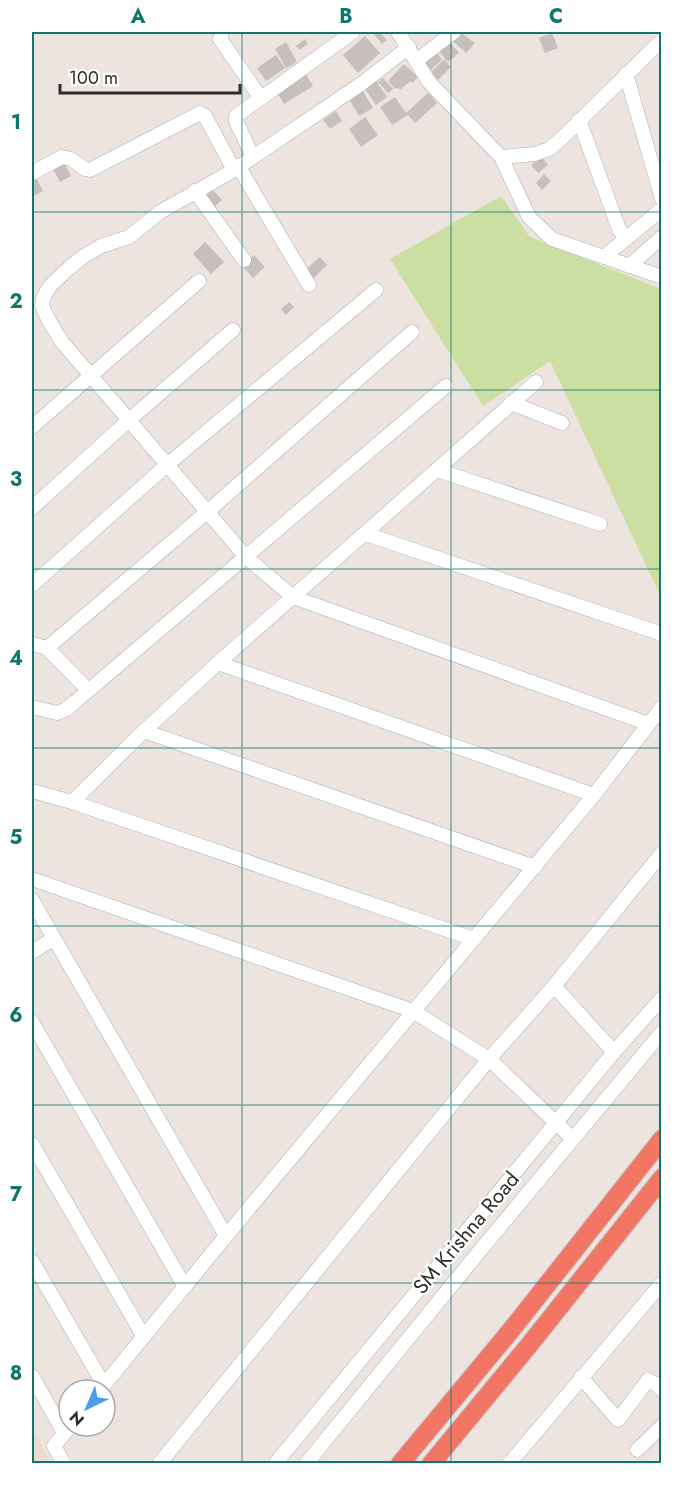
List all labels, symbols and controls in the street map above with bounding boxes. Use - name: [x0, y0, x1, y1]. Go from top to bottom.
- text: A: [130, 2, 146, 31]
- text: B: [339, 2, 353, 31]
- text: C: [549, 2, 563, 31]
- scale bar: [60, 57, 240, 95]
- text: 100 m: [69, 65, 118, 91]
- text: 1: [11, 108, 21, 137]
- text: 2: [9, 287, 23, 316]
- text: 3: [10, 465, 22, 494]
- text: 4: [9, 644, 23, 673]
- text: 5: [10, 823, 23, 852]
- text: 6: [9, 1001, 23, 1030]
- street label: SM Krishna Road: [406, 1165, 526, 1301]
- text: 7: [10, 1180, 23, 1209]
- text: 8: [10, 1359, 22, 1388]
- north arrow: [57, 1378, 117, 1438]
- text: N: [64, 1406, 89, 1431]

